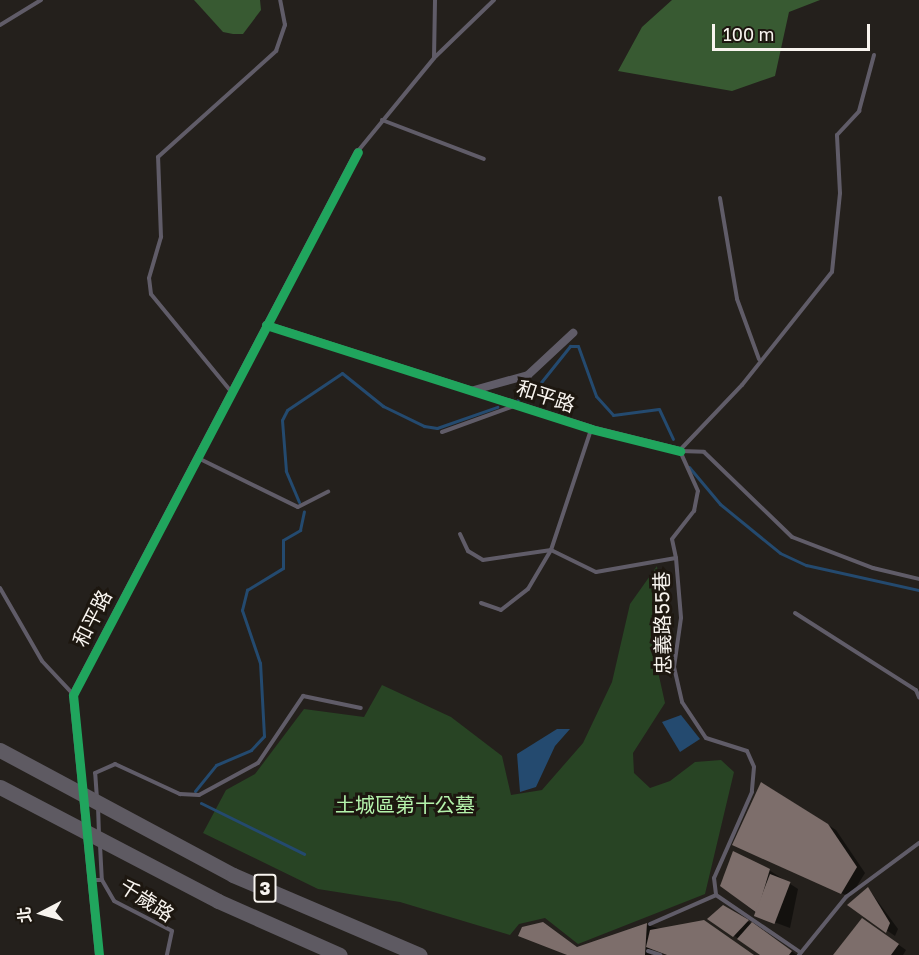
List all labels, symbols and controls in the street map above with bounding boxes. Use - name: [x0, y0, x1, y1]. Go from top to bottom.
- scale bar: [715, 12, 872, 50]
- text: 100 m: [723, 23, 774, 45]
- street label: 和平路: [514, 375, 578, 417]
- street label: 忠義路55巷: [649, 571, 675, 675]
- street label: 和平路: [68, 586, 116, 650]
- park label: 土城區第十公墓: [335, 792, 475, 816]
- road number: 3: [253, 873, 277, 903]
- street label: 千歲路: [115, 874, 179, 926]
- north arrow: [12, 883, 72, 943]
- text: 北: [13, 906, 35, 924]

